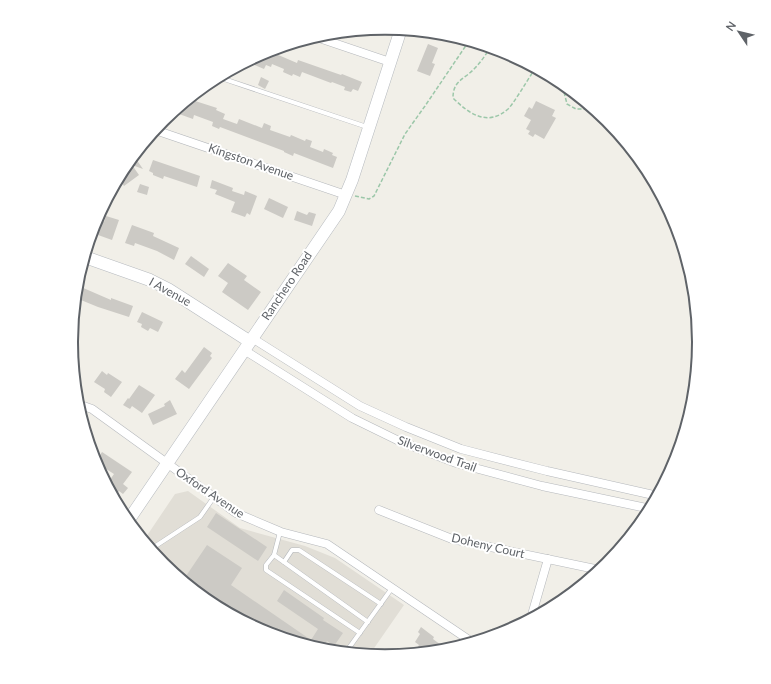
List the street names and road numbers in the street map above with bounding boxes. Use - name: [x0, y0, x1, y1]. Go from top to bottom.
- street label: Kingston Avenue: [207, 140, 296, 183]
- street label: Ranchero Road: [258, 249, 315, 323]
- street label: I Avenue: [147, 274, 194, 309]
- street label: Silverwood Trail: [396, 432, 479, 475]
- street label: Oxford Avenue: [173, 464, 247, 521]
- street label: Doheny Court: [450, 530, 527, 561]

